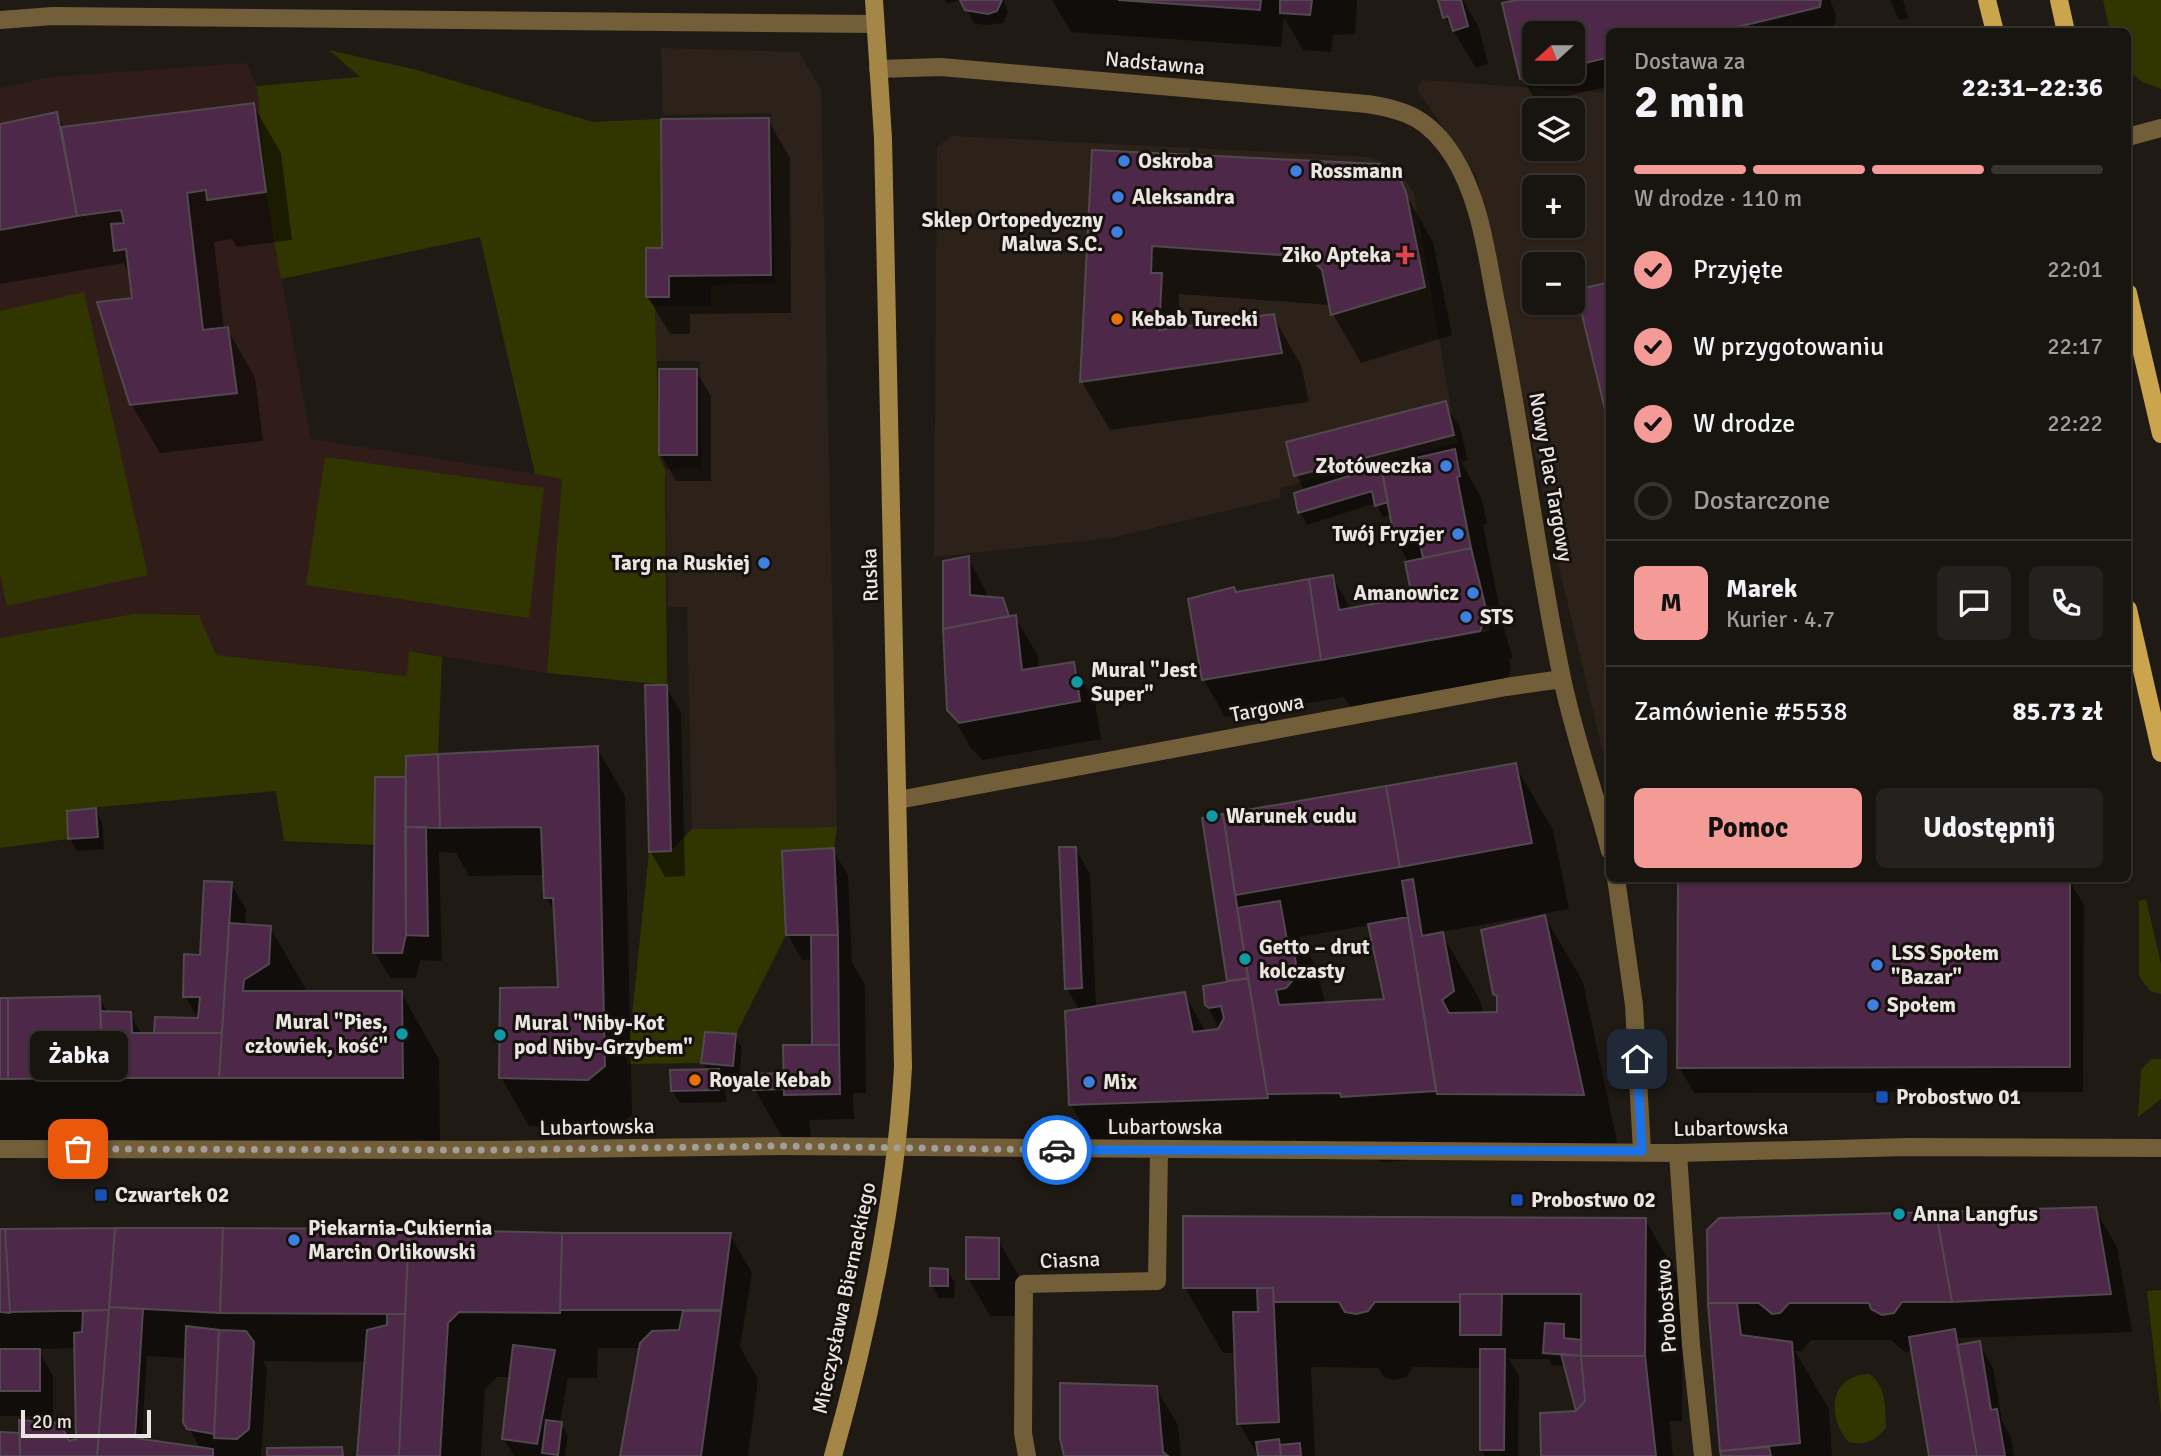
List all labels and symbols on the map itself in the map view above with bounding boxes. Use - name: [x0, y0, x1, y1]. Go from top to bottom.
- north arrow: [1522, 21, 1586, 84]
- street label: Nadstawna: [1104, 46, 1206, 80]
- place label: Oskroba: [1138, 148, 1214, 174]
- marker: Oskroba: [1116, 153, 1132, 169]
- place label: Rossmann: [1310, 158, 1403, 184]
- marker: Rossmann: [1288, 163, 1304, 179]
- place label: Aleksandra: [1132, 184, 1235, 210]
- marker: Aleksandra: [1110, 189, 1126, 205]
- place label: Sklep Ortopedyczny Malwa S.C.: [922, 207, 1104, 257]
- marker: Sklep Ortopedyczny Malwa S.C.: [1109, 224, 1125, 240]
- place label: Ziko Apteka: [1282, 242, 1391, 268]
- marker: Ziko Apteka: [1397, 247, 1413, 263]
- place label: Kebab Turecki: [1131, 306, 1258, 332]
- marker: Kebab Turecki: [1109, 311, 1125, 327]
- street label: Nowy Plac Targowy: [1523, 390, 1579, 564]
- place label: Złotóweczka: [1315, 453, 1432, 479]
- marker: Złotóweczka: [1438, 458, 1454, 474]
- place label: Twój Fryzjer: [1332, 521, 1445, 547]
- marker: Twój Fryzjer: [1450, 526, 1466, 542]
- street label: Ruska: [856, 548, 884, 602]
- place label: Targ na Ruskiej: [612, 550, 750, 576]
- marker: Targ na Ruskiej: [756, 555, 772, 571]
- place label: Amanowicz: [1354, 580, 1459, 606]
- marker: Amanowicz: [1465, 585, 1481, 601]
- place label: STS: [1480, 604, 1514, 630]
- marker: STS: [1458, 609, 1474, 625]
- place label: Mural "Jest Super": [1091, 657, 1197, 707]
- marker: Mural "Jest Super": [1069, 674, 1085, 690]
- street label: Targowa: [1228, 688, 1306, 728]
- place label: Warunek cudu: [1226, 803, 1357, 829]
- marker: Warunek cudu: [1204, 808, 1220, 824]
- place label: Getto – drut kolczasty: [1259, 934, 1370, 984]
- place label: LSS Społem "Bazar": [1891, 940, 1999, 990]
- marker: Getto – drut kolczasty: [1237, 951, 1253, 967]
- marker: LSS Społem "Bazar": [1869, 957, 1885, 973]
- place label: Społem: [1887, 992, 1956, 1018]
- marker: Społem: [1865, 997, 1881, 1013]
- place label: Mural "Pies, człowiek, kość": [245, 1009, 388, 1059]
- place label: Mural "Niby-Kot pod Niby-Grzybem": [514, 1010, 693, 1060]
- marker: Mural "Pies, człowiek, kość": [394, 1026, 410, 1042]
- marker: Mural "Niby-Kot pod Niby-Grzybem": [492, 1027, 508, 1043]
- pin: [1607, 1029, 1667, 1089]
- callout: Żabka: [29, 1030, 127, 1079]
- place label: Royale Kebab: [709, 1067, 831, 1093]
- place label: Mix: [1103, 1069, 1138, 1095]
- marker: Royale Kebab: [687, 1072, 703, 1088]
- marker: Mix: [1081, 1074, 1097, 1090]
- place label: Probostwo 01: [1896, 1084, 2021, 1110]
- marker: Probostwo 01: [1874, 1089, 1890, 1105]
- street label: Lubartowska: [539, 1113, 655, 1141]
- street label: Lubartowska: [1107, 1114, 1223, 1140]
- street label: Lubartowska: [1673, 1114, 1789, 1142]
- courier: [1022, 1115, 1092, 1185]
- pin: [48, 1119, 108, 1179]
- street label: Mieczysława Biernackiego: [807, 1180, 881, 1416]
- place label: Czwartek 02: [115, 1182, 229, 1208]
- marker: Czwartek 02: [93, 1187, 109, 1203]
- place label: Probostwo 02: [1531, 1187, 1656, 1213]
- marker: Probostwo 02: [1509, 1192, 1525, 1208]
- place label: Anna Langfus: [1913, 1201, 2038, 1227]
- marker: Anna Langfus: [1891, 1206, 1907, 1222]
- place label: Piekarnia-Cukiernia Marcin Orlikowski: [308, 1215, 492, 1265]
- marker: Piekarnia-Cukiernia Marcin Orlikowski: [286, 1232, 302, 1248]
- street label: Ciasna: [1039, 1246, 1101, 1274]
- street label: Probostwo: [1650, 1258, 1682, 1354]
- scale bar: [21, 1407, 150, 1439]

